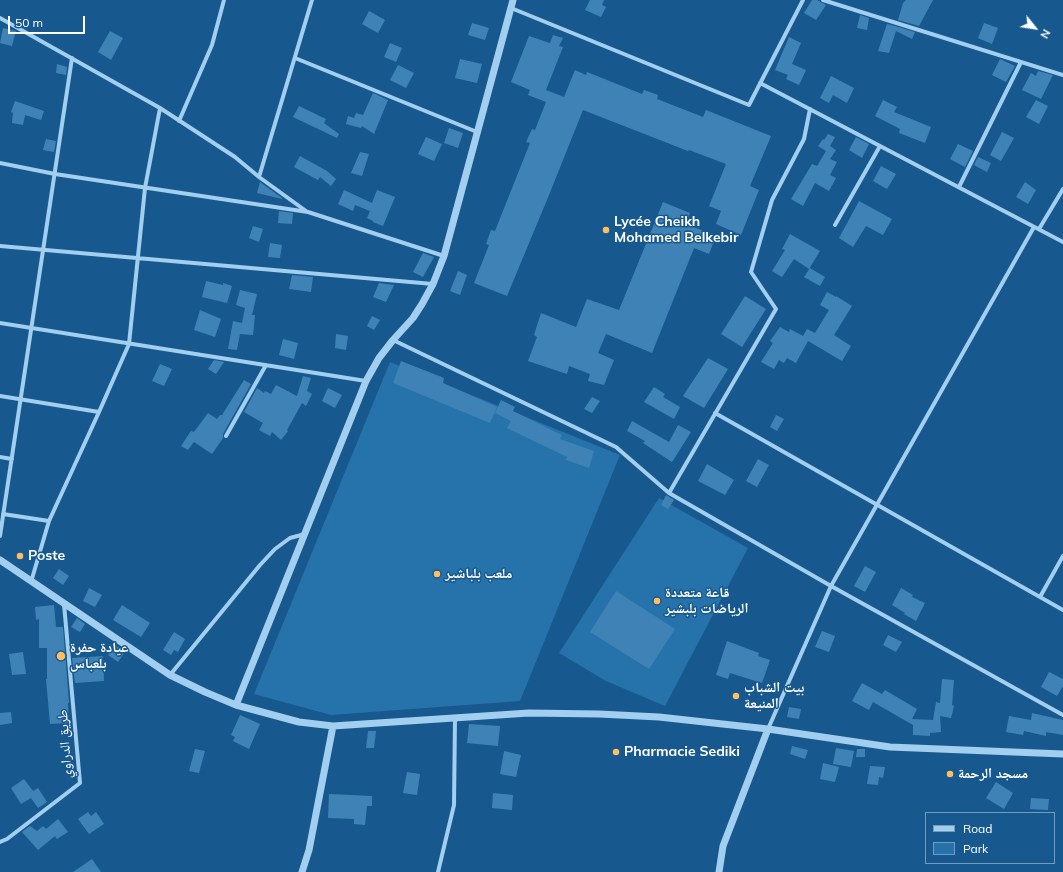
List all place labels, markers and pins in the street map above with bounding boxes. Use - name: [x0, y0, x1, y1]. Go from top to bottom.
- place label: Lycée Cheikh Mohamed Belkebir: [614, 214, 738, 246]
- marker: Lycée Cheikh Mohamed Belkebir: [601, 225, 611, 235]
- place label: Poste: [28, 548, 65, 564]
- marker: Poste: [15, 551, 25, 561]
- place label: ملعب بلباشير: [445, 566, 512, 582]
- marker: ملعب بلباشير: [432, 569, 442, 579]
- place label: قاعة متعددة الرياضات بلبشير: [665, 585, 748, 618]
- marker: قاعة متعددة الرياضات بلبشير: [652, 596, 662, 606]
- place label: عيادة حفرة بلعباس: [70, 640, 129, 672]
- marker: عيادة حفرة بلعباس: [55, 650, 67, 662]
- place label: بيت الشباب المنيعة: [744, 680, 804, 712]
- marker: بيت الشباب المنيعة: [731, 691, 741, 701]
- place label: Pharmacie Sediki: [624, 744, 740, 760]
- marker: Pharmacie Sediki: [611, 747, 621, 757]
- place label: مسجد الرحمة: [958, 766, 1028, 782]
- marker: مسجد الرحمة: [945, 769, 955, 779]

